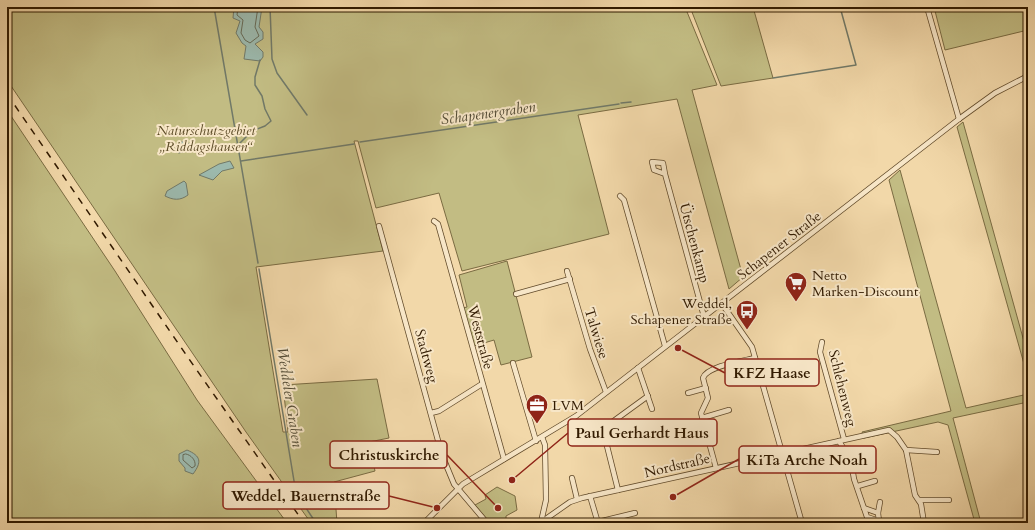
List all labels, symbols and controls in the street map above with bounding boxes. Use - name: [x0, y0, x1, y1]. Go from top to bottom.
- water label: Schapenergraben: [439, 96, 537, 130]
- park label: Naturschutzgebiet „Riddagshausen“: [157, 121, 256, 156]
- street label: Ütschenkamp: [675, 201, 714, 285]
- street label: Schapener Straße: [733, 207, 825, 284]
- place label: Netto Marken-Discount: [812, 266, 919, 301]
- supermarket icon: Netto Marken-Discount: [783, 270, 809, 303]
- place label: Weddel, Schapener Straße: [631, 294, 732, 329]
- bus stop icon: Weddel, Schapener Straße: [734, 298, 760, 331]
- street label: Weststraße: [463, 302, 498, 371]
- street label: Talwiese: [580, 305, 613, 361]
- street label: Stadtweg: [410, 327, 443, 385]
- water label: Weddeler Graben: [272, 346, 308, 449]
- street label: Schlehenweg: [824, 348, 861, 429]
- callout: KFZ Haase: [725, 359, 819, 386]
- text: KFZ Haase: [733, 363, 811, 383]
- office icon: LVM: [524, 392, 550, 425]
- place label: LVM: [552, 396, 584, 415]
- callout: Paul Gerhardt Haus: [568, 419, 717, 446]
- text: Paul Gerhardt Haus: [575, 423, 709, 443]
- callout: Christuskirche: [330, 441, 447, 468]
- text: Christuskirche: [339, 445, 439, 465]
- callout: KiTa Arche Noah: [739, 446, 876, 473]
- street label: Nordstraße: [642, 449, 712, 482]
- text: KiTa Arche Noah: [746, 450, 868, 470]
- callout: Weddel, Bauernstraße: [223, 482, 389, 509]
- text: Weddel, Bauernstraße: [230, 486, 381, 506]

